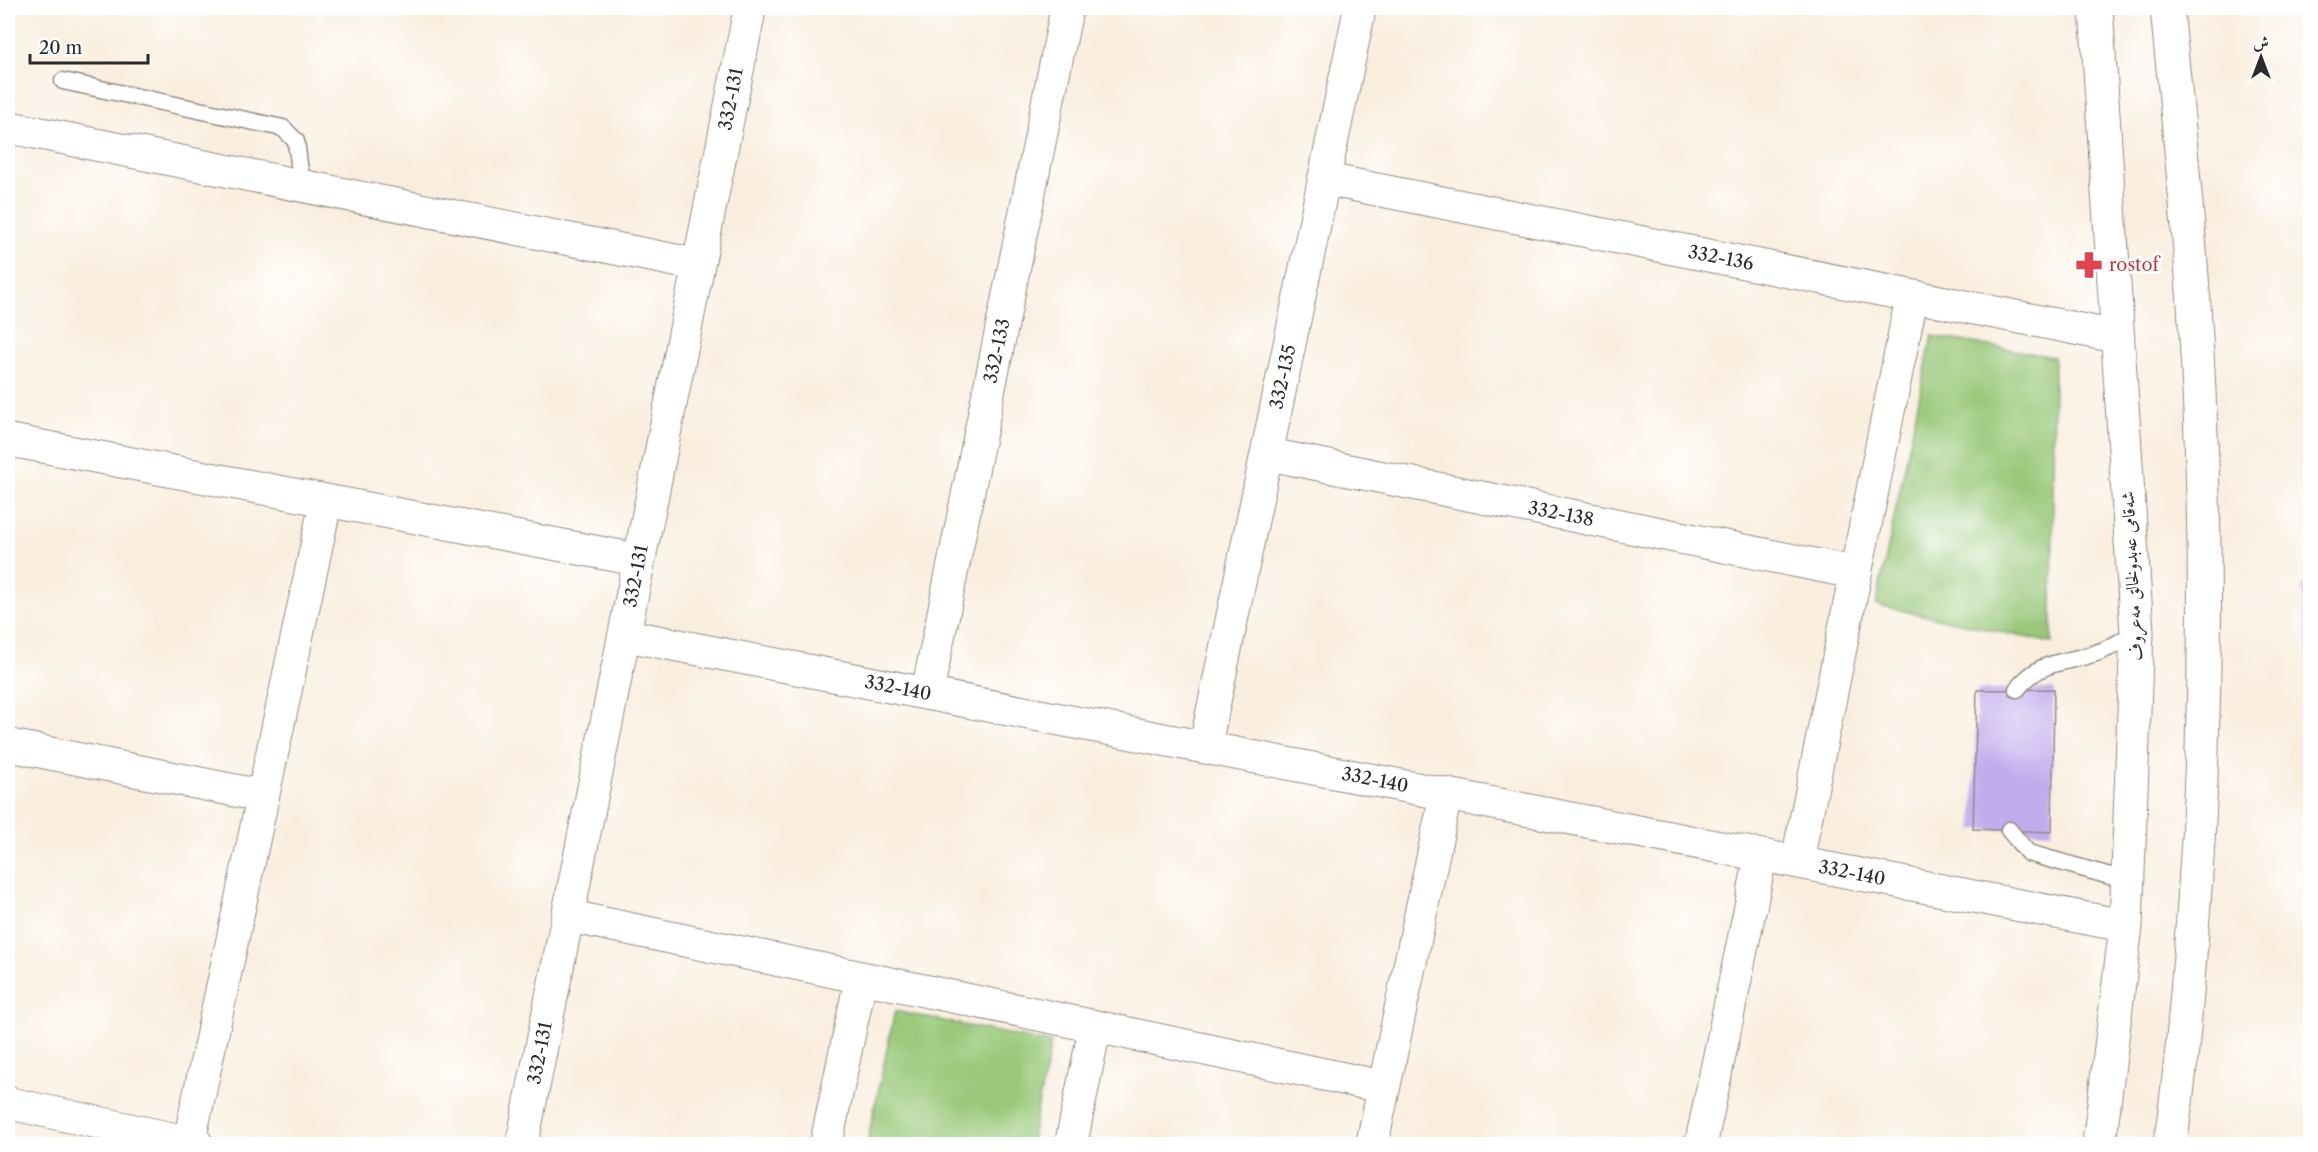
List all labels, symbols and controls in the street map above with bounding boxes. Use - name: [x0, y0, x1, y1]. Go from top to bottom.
- scale bar: [30, 27, 148, 65]
- north arrow: [2231, 27, 2291, 87]
- text: ش: [2253, 32, 2269, 52]
- text: 20 m: [39, 37, 83, 59]
- street label: 332-131: [714, 65, 748, 132]
- street label: 332-136: [1686, 241, 1756, 275]
- pharmacy icon: rostof: [2074, 250, 2104, 280]
- place label: rostof: [2109, 254, 2161, 276]
- street label: 332-133: [979, 317, 1015, 385]
- street label: 332-135: [1265, 343, 1301, 411]
- street label: شەقامی عەبدولخالق مەعروف: [2117, 491, 2149, 661]
- street label: 332-138: [1526, 497, 1596, 531]
- street label: 332-131: [619, 542, 653, 609]
- street label: 332-140: [863, 671, 933, 705]
- street label: 332-140: [1340, 763, 1410, 797]
- street label: 332-140: [1817, 856, 1887, 890]
- street label: 332-131: [523, 1019, 557, 1086]

